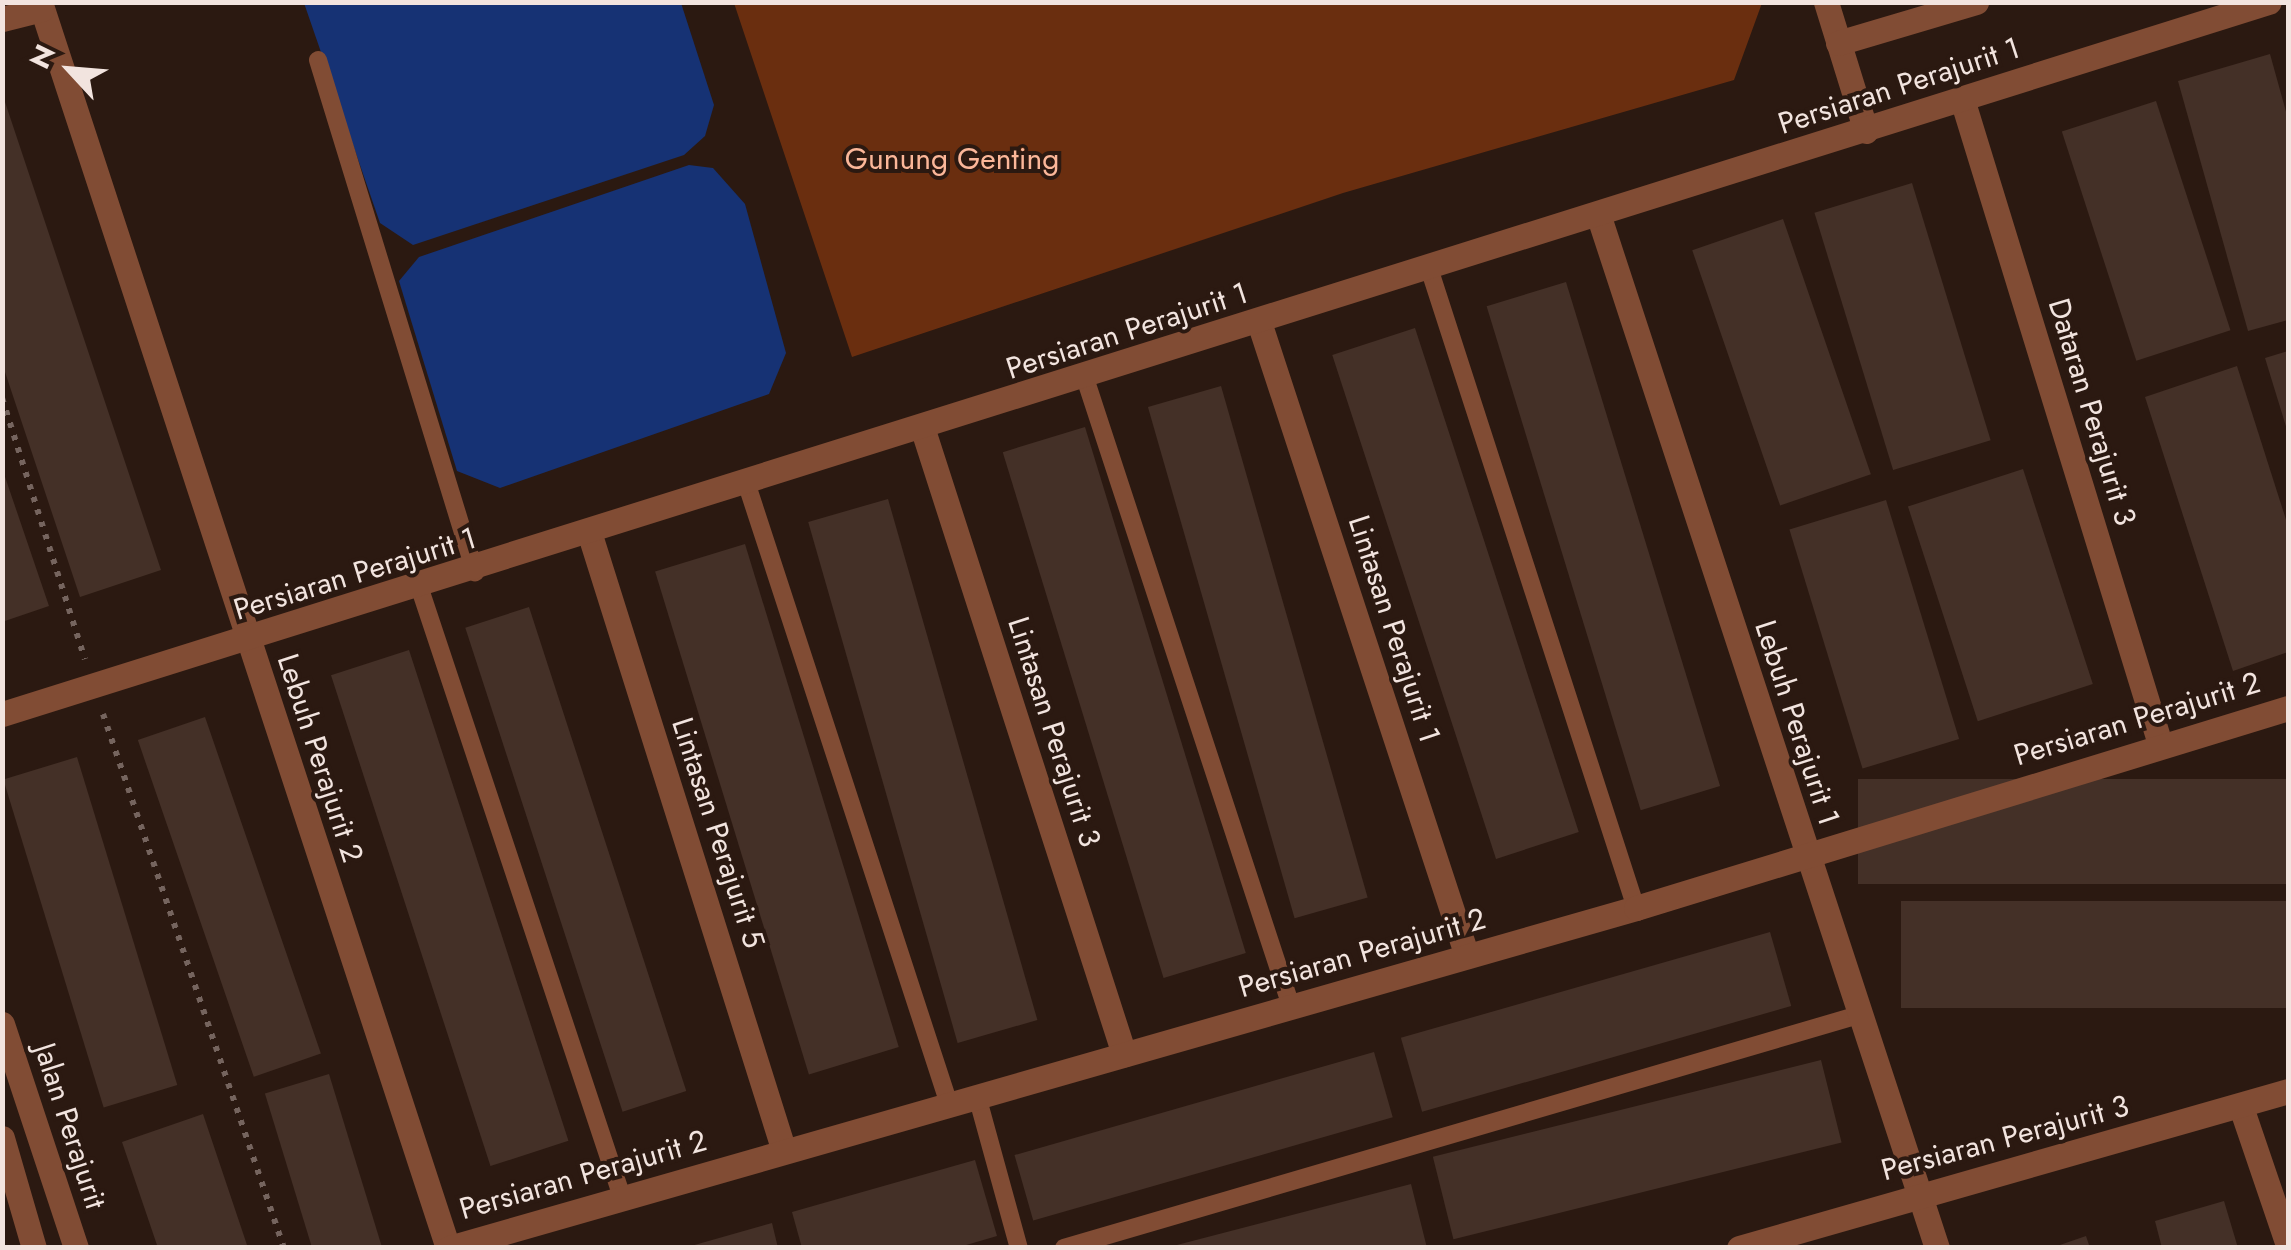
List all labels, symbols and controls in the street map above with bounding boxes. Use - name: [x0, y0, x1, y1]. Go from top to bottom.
- north arrow: [20, 20, 120, 120]
- street label: Persiaran Perajurit 1: [1774, 30, 2024, 142]
- text: N: [19, 38, 66, 76]
- park label: Gunung Genting: [845, 141, 1059, 177]
- street label: Persiaran Perajurit 1: [1002, 275, 1252, 387]
- street label: Dataran Perajurit 3: [2040, 294, 2144, 530]
- street label: Lintasan Perajurit 1: [1340, 511, 1448, 747]
- street label: Persiaran Perajurit 1: [229, 520, 481, 628]
- street label: Lintasan Perajurit 3: [1000, 613, 1108, 851]
- street label: Lebuh Perajurit 1: [1747, 616, 1847, 830]
- street label: Lebuh Perajurit 2: [269, 649, 371, 867]
- street label: Persiaran Perajurit 2: [2010, 664, 2264, 774]
- street label: Lintasan Perajurit 5: [664, 713, 772, 953]
- street label: Persiaran Perajurit 2: [1234, 900, 1490, 1006]
- street label: Jalan Perajurit: [26, 1039, 114, 1213]
- street label: Persiaran Perajurit 3: [1877, 1088, 2133, 1188]
- street label: Persiaran Perajurit 2: [455, 1122, 711, 1228]

